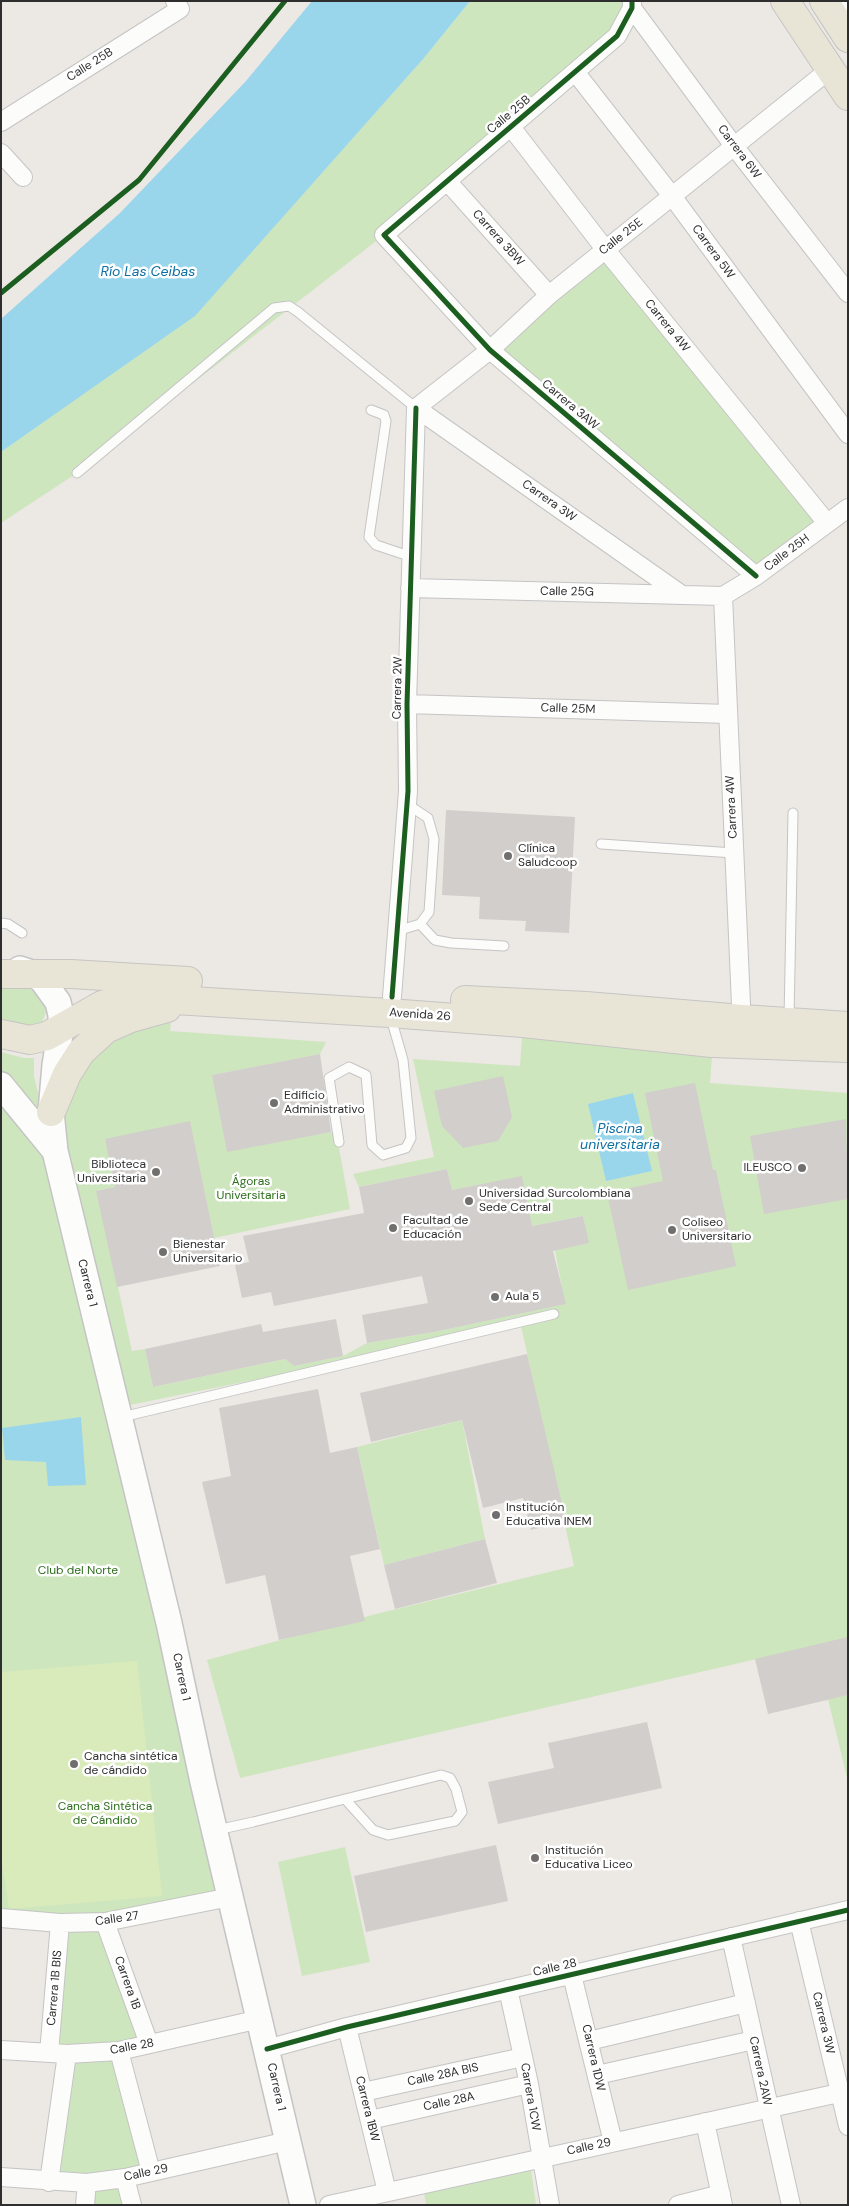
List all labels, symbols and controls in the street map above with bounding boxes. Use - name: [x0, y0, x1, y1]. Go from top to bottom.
- street label: Calle 25B: [64, 45, 116, 85]
- street label: Calle 25B: [484, 93, 534, 137]
- street label: Carrera 6W: [714, 122, 764, 182]
- street label: Carrera 3BW: [469, 207, 527, 269]
- street label: Calle 25E: [596, 215, 646, 259]
- street label: Carrera 5W: [689, 222, 737, 282]
- water label: Río Las Ceibas: [101, 264, 195, 280]
- street label: Carrera 4W: [641, 297, 693, 355]
- street label: Carrera 3AW: [539, 377, 601, 433]
- street label: Carrera 3W: [519, 477, 579, 525]
- street label: Calle 25H: [762, 531, 812, 575]
- street label: Calle 25G: [540, 584, 594, 600]
- street label: Carrera 2W: [390, 656, 406, 720]
- street label: Calle 25M: [540, 701, 596, 717]
- street label: Carrera 4W: [723, 775, 741, 839]
- place label: Clínica Saludcoop: [518, 842, 577, 870]
- marker: Clínica Saludcoop: [502, 850, 514, 862]
- street label: Avenida 26: [389, 1006, 451, 1024]
- place label: Edificio Administrativo: [284, 1089, 364, 1117]
- marker: Edificio Administrativo: [268, 1097, 280, 1109]
- water label: Piscina universitaria: [580, 1121, 660, 1154]
- place label: Biblioteca Universitaria: [77, 1158, 146, 1186]
- place label: ILEUSCO: [743, 1161, 792, 1175]
- marker: ILEUSCO: [796, 1162, 808, 1174]
- marker: Biblioteca Universitaria: [150, 1166, 162, 1178]
- park label: Ágoras Universitaria: [217, 1175, 285, 1203]
- place label: Universidad Surcolombiana Sede Central: [479, 1187, 630, 1215]
- marker: Universidad Surcolombiana Sede Central: [463, 1195, 475, 1207]
- place label: Facultad de Educación: [403, 1214, 468, 1242]
- place label: Coliseo Universitario: [682, 1216, 751, 1244]
- marker: Facultad de Educación: [387, 1222, 399, 1234]
- marker: Coliseo Universitario: [666, 1224, 678, 1236]
- place label: Bienestar Universitario: [173, 1238, 242, 1266]
- marker: Bienestar Universitario: [157, 1246, 169, 1258]
- street label: Carrera 1: [74, 1258, 100, 1308]
- place label: Aula 5: [505, 1290, 539, 1304]
- marker: Aula 5: [489, 1291, 501, 1303]
- place label: Institución Educativa INEM: [506, 1501, 592, 1529]
- marker: Institución Educativa INEM: [490, 1509, 502, 1521]
- park label: Club del Norte: [38, 1564, 118, 1578]
- street label: Carrera 1: [169, 1652, 193, 1702]
- place label: Cancha sintética de cándido: [84, 1750, 177, 1778]
- marker: Cancha sintética de cándido: [68, 1758, 80, 1770]
- park label: Cancha Sintética de Cándido: [58, 1800, 152, 1828]
- place label: Institución Educativa Liceo: [545, 1844, 633, 1872]
- marker: Institución Educativa Liceo: [529, 1852, 541, 1864]
- street label: Calle 27: [94, 1909, 140, 1929]
- street label: Carrera 1B BIS: [45, 1950, 65, 2026]
- street label: Carrera 1B: [111, 1954, 143, 2012]
- street label: Calle 28: [532, 1956, 578, 1980]
- street label: Carrera 3W: [809, 1991, 837, 2055]
- street label: Carrera 1DW: [578, 2023, 608, 2093]
- street label: Carrera 2AW: [746, 2035, 774, 2107]
- street label: Calle 28: [109, 2036, 155, 2058]
- street label: Calle 28A BIS: [406, 2060, 480, 2090]
- street label: Carrera 1: [264, 2062, 288, 2112]
- street label: Carrera 1CW: [517, 2062, 543, 2132]
- street label: Carrera 1BW: [352, 2075, 382, 2143]
- street label: Calle 28A: [422, 2090, 476, 2114]
- street label: Calle 29: [566, 2135, 612, 2159]
- street label: Calle 29: [123, 2161, 169, 2185]

